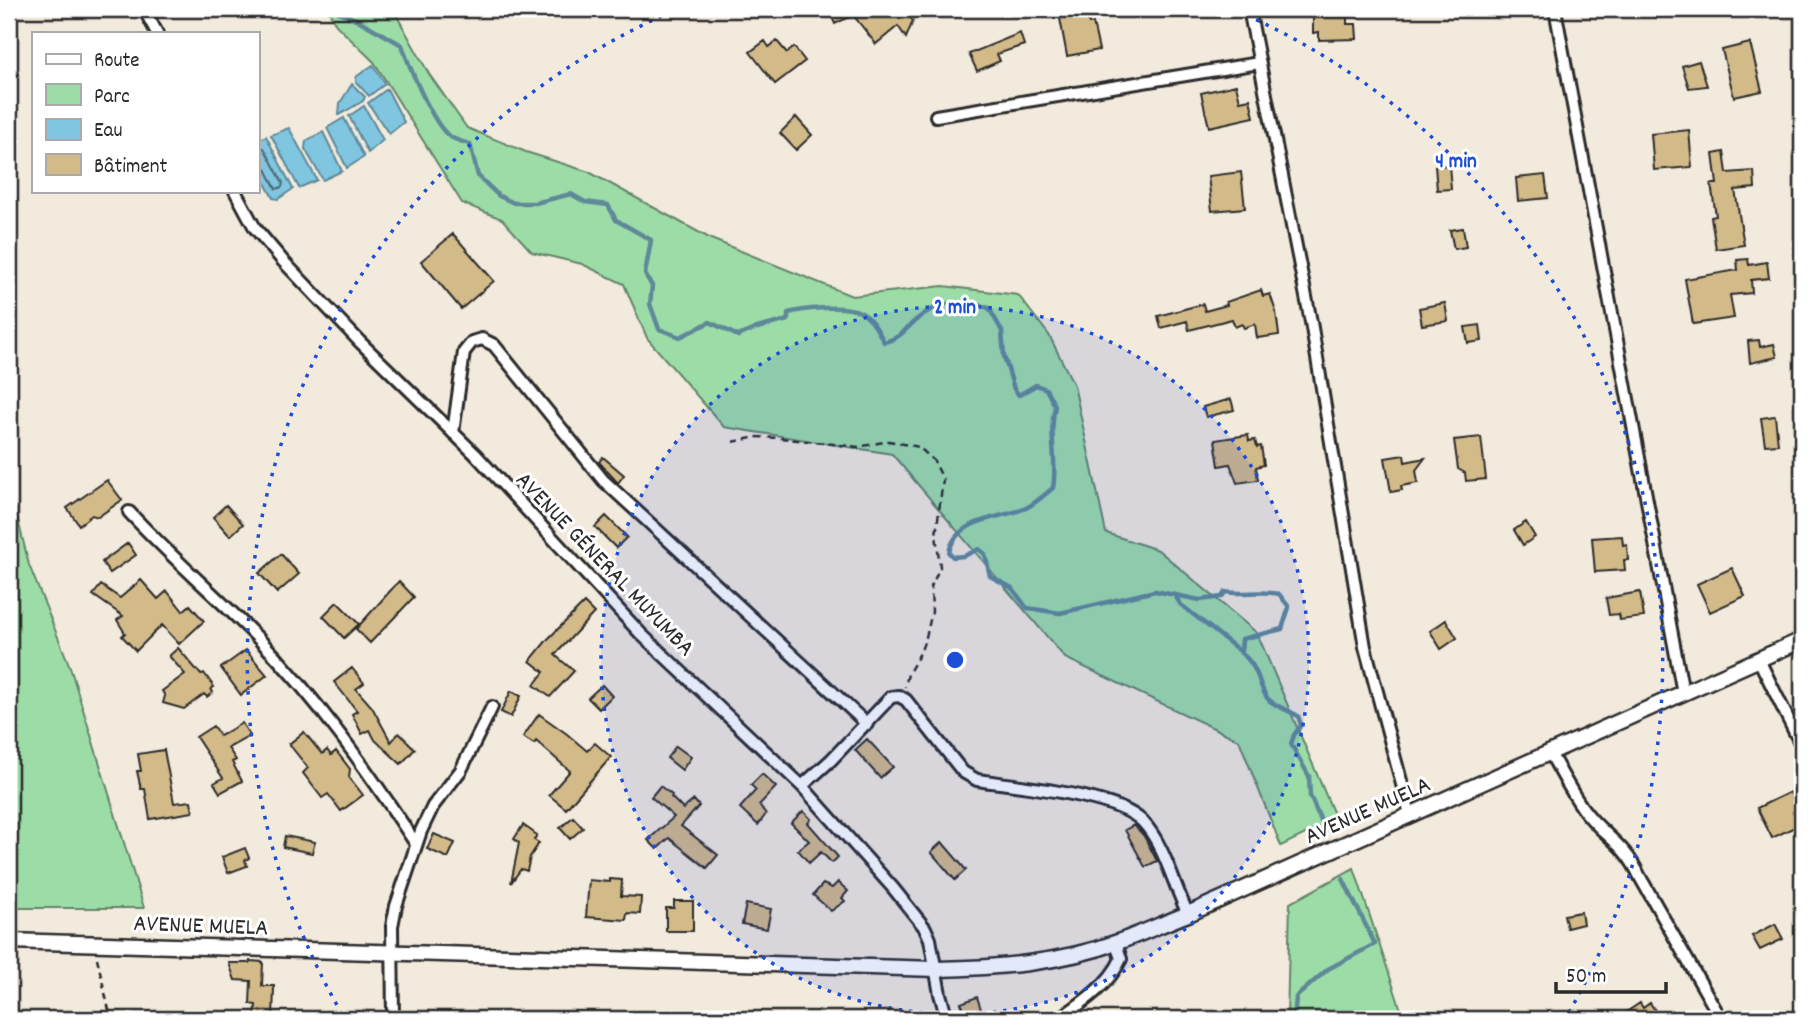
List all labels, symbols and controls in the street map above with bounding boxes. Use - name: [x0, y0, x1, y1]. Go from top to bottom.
- legend: [32, 32, 259, 192]
- text: Route: [94, 47, 140, 77]
- text: Parc: [94, 83, 130, 113]
- text: Eau: [94, 117, 122, 147]
- text: 4 min: [1435, 148, 1477, 178]
- text: Bâtiment: [94, 153, 167, 183]
- text: 2 min: [934, 294, 976, 324]
- street label: AVENUE GÉNERAL MUYUMBA: [506, 465, 701, 665]
- centre of rings: [943, 648, 967, 672]
- street label: AVENUE MUELA: [1300, 769, 1437, 855]
- street label: AVENUE MUELA: [133, 908, 269, 946]
- scale bar: [1556, 951, 1666, 995]
- text: 50 m: [1566, 963, 1606, 993]

